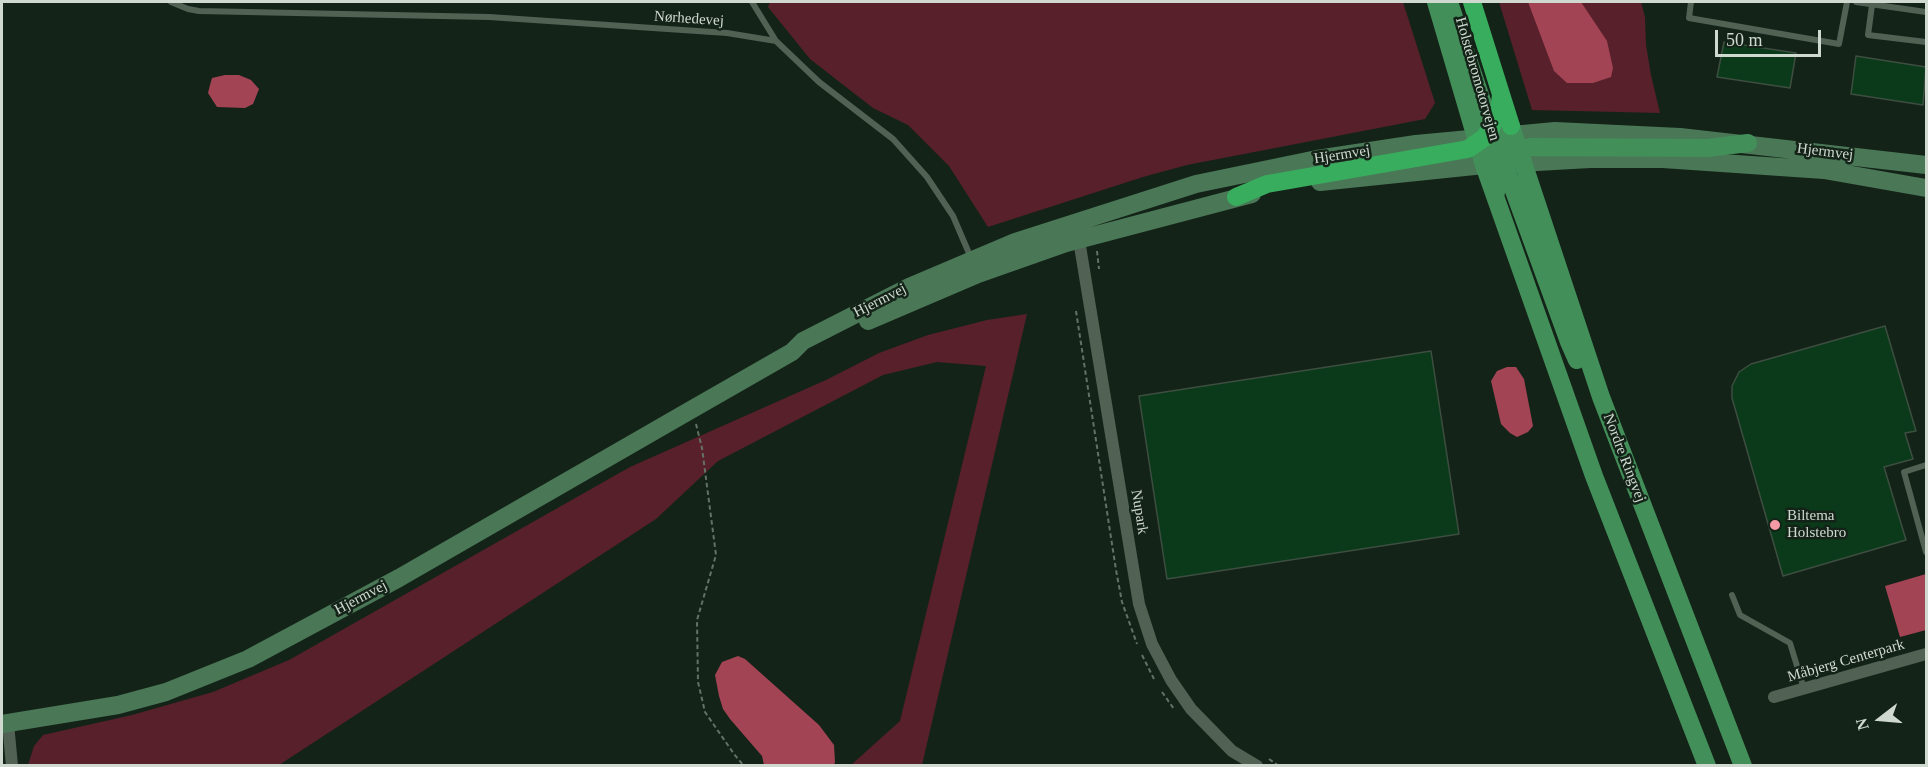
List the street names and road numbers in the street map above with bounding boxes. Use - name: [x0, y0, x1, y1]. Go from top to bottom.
- street label: Nørhedevej: [653, 8, 725, 30]
- street label: Holstebromotorvejen: [1451, 15, 1503, 143]
- street label: Hjermvej: [1796, 140, 1854, 164]
- street label: Hjermvej: [1313, 142, 1371, 168]
- street label: Hjermvej: [851, 280, 909, 322]
- street label: Nordre Ringvej: [1599, 411, 1649, 505]
- street label: Nupark: [1127, 488, 1151, 536]
- street label: Hjermvej: [332, 577, 390, 619]
- street label: Måbjerg Centerpark: [1785, 636, 1907, 686]

